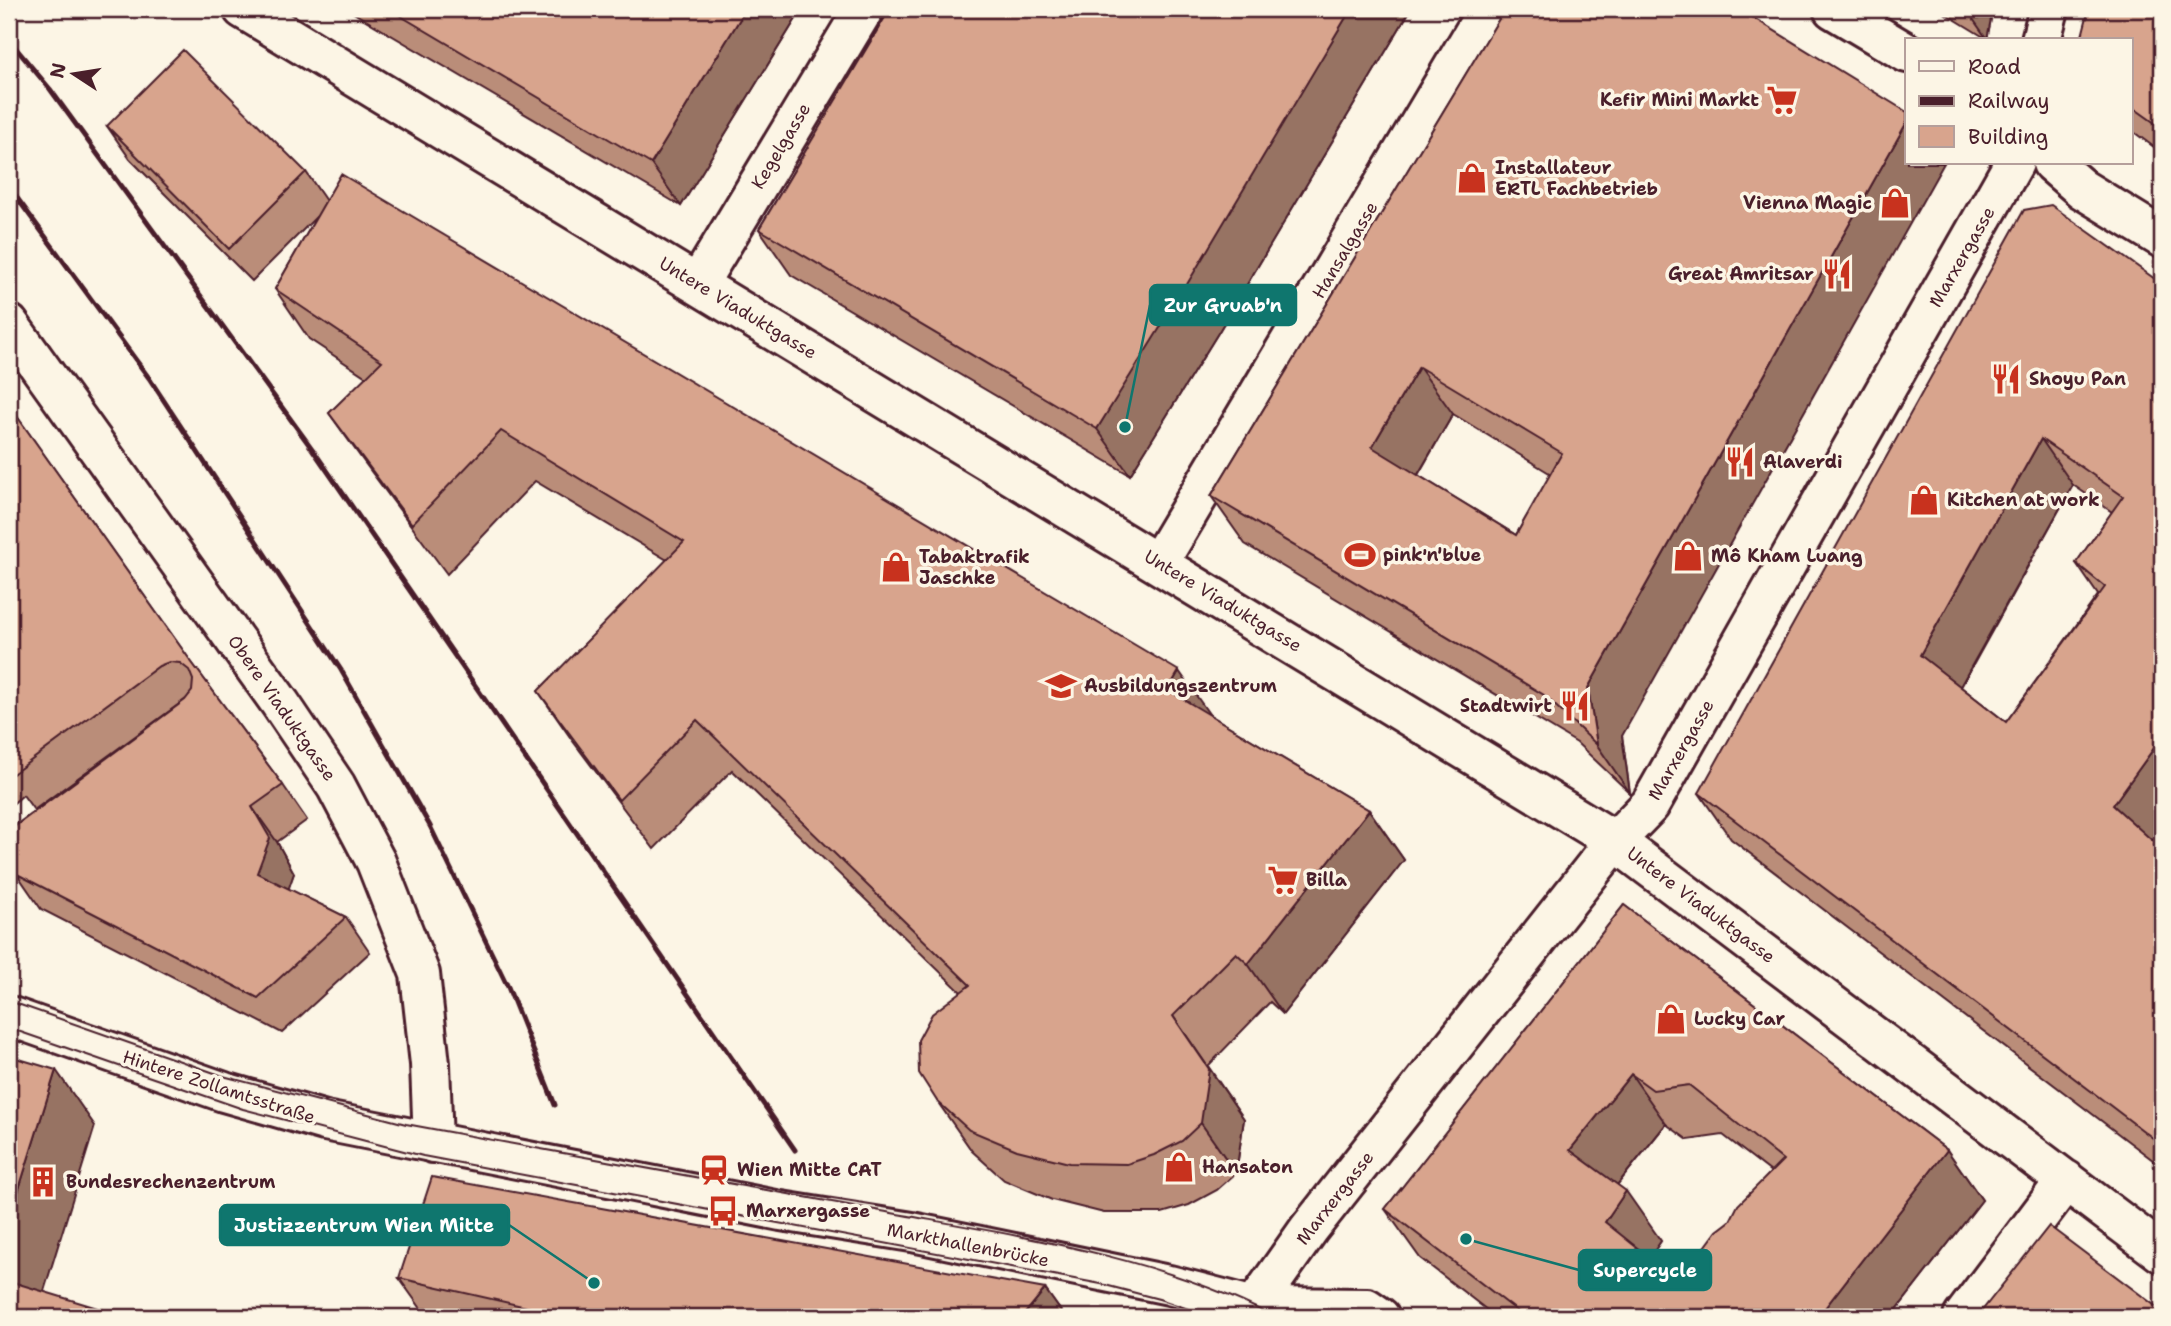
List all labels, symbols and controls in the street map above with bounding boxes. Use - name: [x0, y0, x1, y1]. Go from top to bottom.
- north arrow: [38, 38, 108, 108]
- legend: [1905, 38, 2132, 164]
- text: Road: [1968, 53, 2021, 81]
- text: N: [44, 61, 72, 81]
- supermarket icon: Kefir Mini Markt: [1765, 83, 1799, 117]
- text: Railway: [1968, 87, 2050, 115]
- place label: Kefir Mini Markt: [1600, 88, 1759, 112]
- street label: Kegelgasse: [746, 98, 816, 194]
- text: Building: [1968, 123, 2048, 151]
- place label: Installateur ERTL Fachbetrieb: [1495, 156, 1658, 201]
- shop icon: Installateur ERTL Fachbetrieb: [1455, 161, 1489, 195]
- shop icon: Vienna Magic: [1878, 186, 1912, 220]
- place label: Vienna Magic: [1743, 191, 1872, 215]
- street label: Hansalgasse: [1307, 197, 1383, 303]
- street label: Marxergasse: [1923, 202, 2001, 312]
- street label: Untere Viaduktgasse: [655, 251, 821, 365]
- restaurant icon: Great Amritsar: [1820, 257, 1854, 291]
- place label: Great Amritsar: [1668, 262, 1814, 286]
- callout: Zur Gruab'n: [1150, 285, 1296, 325]
- text: Zur Gruab'n: [1164, 293, 1283, 318]
- restaurant icon: Shoyu Pan: [1989, 362, 2023, 396]
- place label: Shoyu Pan: [2029, 367, 2126, 391]
- restaurant icon: Alaverdi: [1723, 445, 1757, 479]
- place label: Alaverdi: [1763, 450, 1843, 474]
- shop icon: Kitchen at work: [1907, 483, 1941, 517]
- place label: Kitchen at work: [1947, 488, 2100, 512]
- sports icon: pink'n'blue: [1343, 538, 1377, 572]
- shop icon: Mô Kham Luang: [1671, 539, 1705, 573]
- place label: pink'n'blue: [1383, 543, 1482, 567]
- street label: Untere Viaduktgasse: [1140, 544, 1306, 658]
- place label: Mô Kham Luang: [1711, 544, 1863, 568]
- place label: Tabaktrafik Jaschke: [919, 545, 1030, 590]
- shop icon: Tabaktrafik Jaschke: [879, 550, 913, 584]
- street label: Obere Viaduktgasse: [222, 630, 342, 786]
- school or university icon: Ausbildungszentrum: [1044, 669, 1078, 703]
- place label: Ausbildungszentrum: [1084, 674, 1277, 698]
- restaurant icon: Stadtwirt: [1558, 689, 1592, 723]
- place label: Stadtwirt: [1460, 694, 1552, 718]
- street label: Marxergasse: [1642, 695, 1720, 805]
- street label: Untere Viaduktgasse: [1622, 841, 1780, 969]
- supermarket icon: Billa: [1266, 863, 1300, 897]
- place label: Billa: [1306, 868, 1348, 892]
- shop icon: Lucky Car: [1654, 1002, 1688, 1036]
- place label: Lucky Car: [1694, 1007, 1786, 1031]
- street label: Hintere Zollamtsstraße: [120, 1045, 318, 1129]
- street label: Marxergasse: [1291, 1146, 1379, 1250]
- shop icon: Hansaton: [1162, 1150, 1196, 1184]
- station icon: Wien Mitte CAT: [697, 1153, 731, 1187]
- place label: Hansaton: [1202, 1155, 1293, 1179]
- place label: Wien Mitte CAT: [737, 1158, 882, 1182]
- building icon: Bundesrechenzentrum: [26, 1165, 60, 1199]
- place label: Bundesrechenzentrum: [66, 1170, 276, 1194]
- bus stop icon: Marxergasse: [706, 1194, 740, 1228]
- place label: Marxergasse: [746, 1199, 870, 1223]
- callout: Justizzentrum Wien Mitte: [220, 1205, 509, 1245]
- text: Justizzentrum Wien Mitte: [234, 1213, 494, 1238]
- street label: Markthallenbrücke: [885, 1218, 1051, 1272]
- callout: Supercycle: [1579, 1250, 1711, 1290]
- text: Supercycle: [1593, 1258, 1697, 1283]

